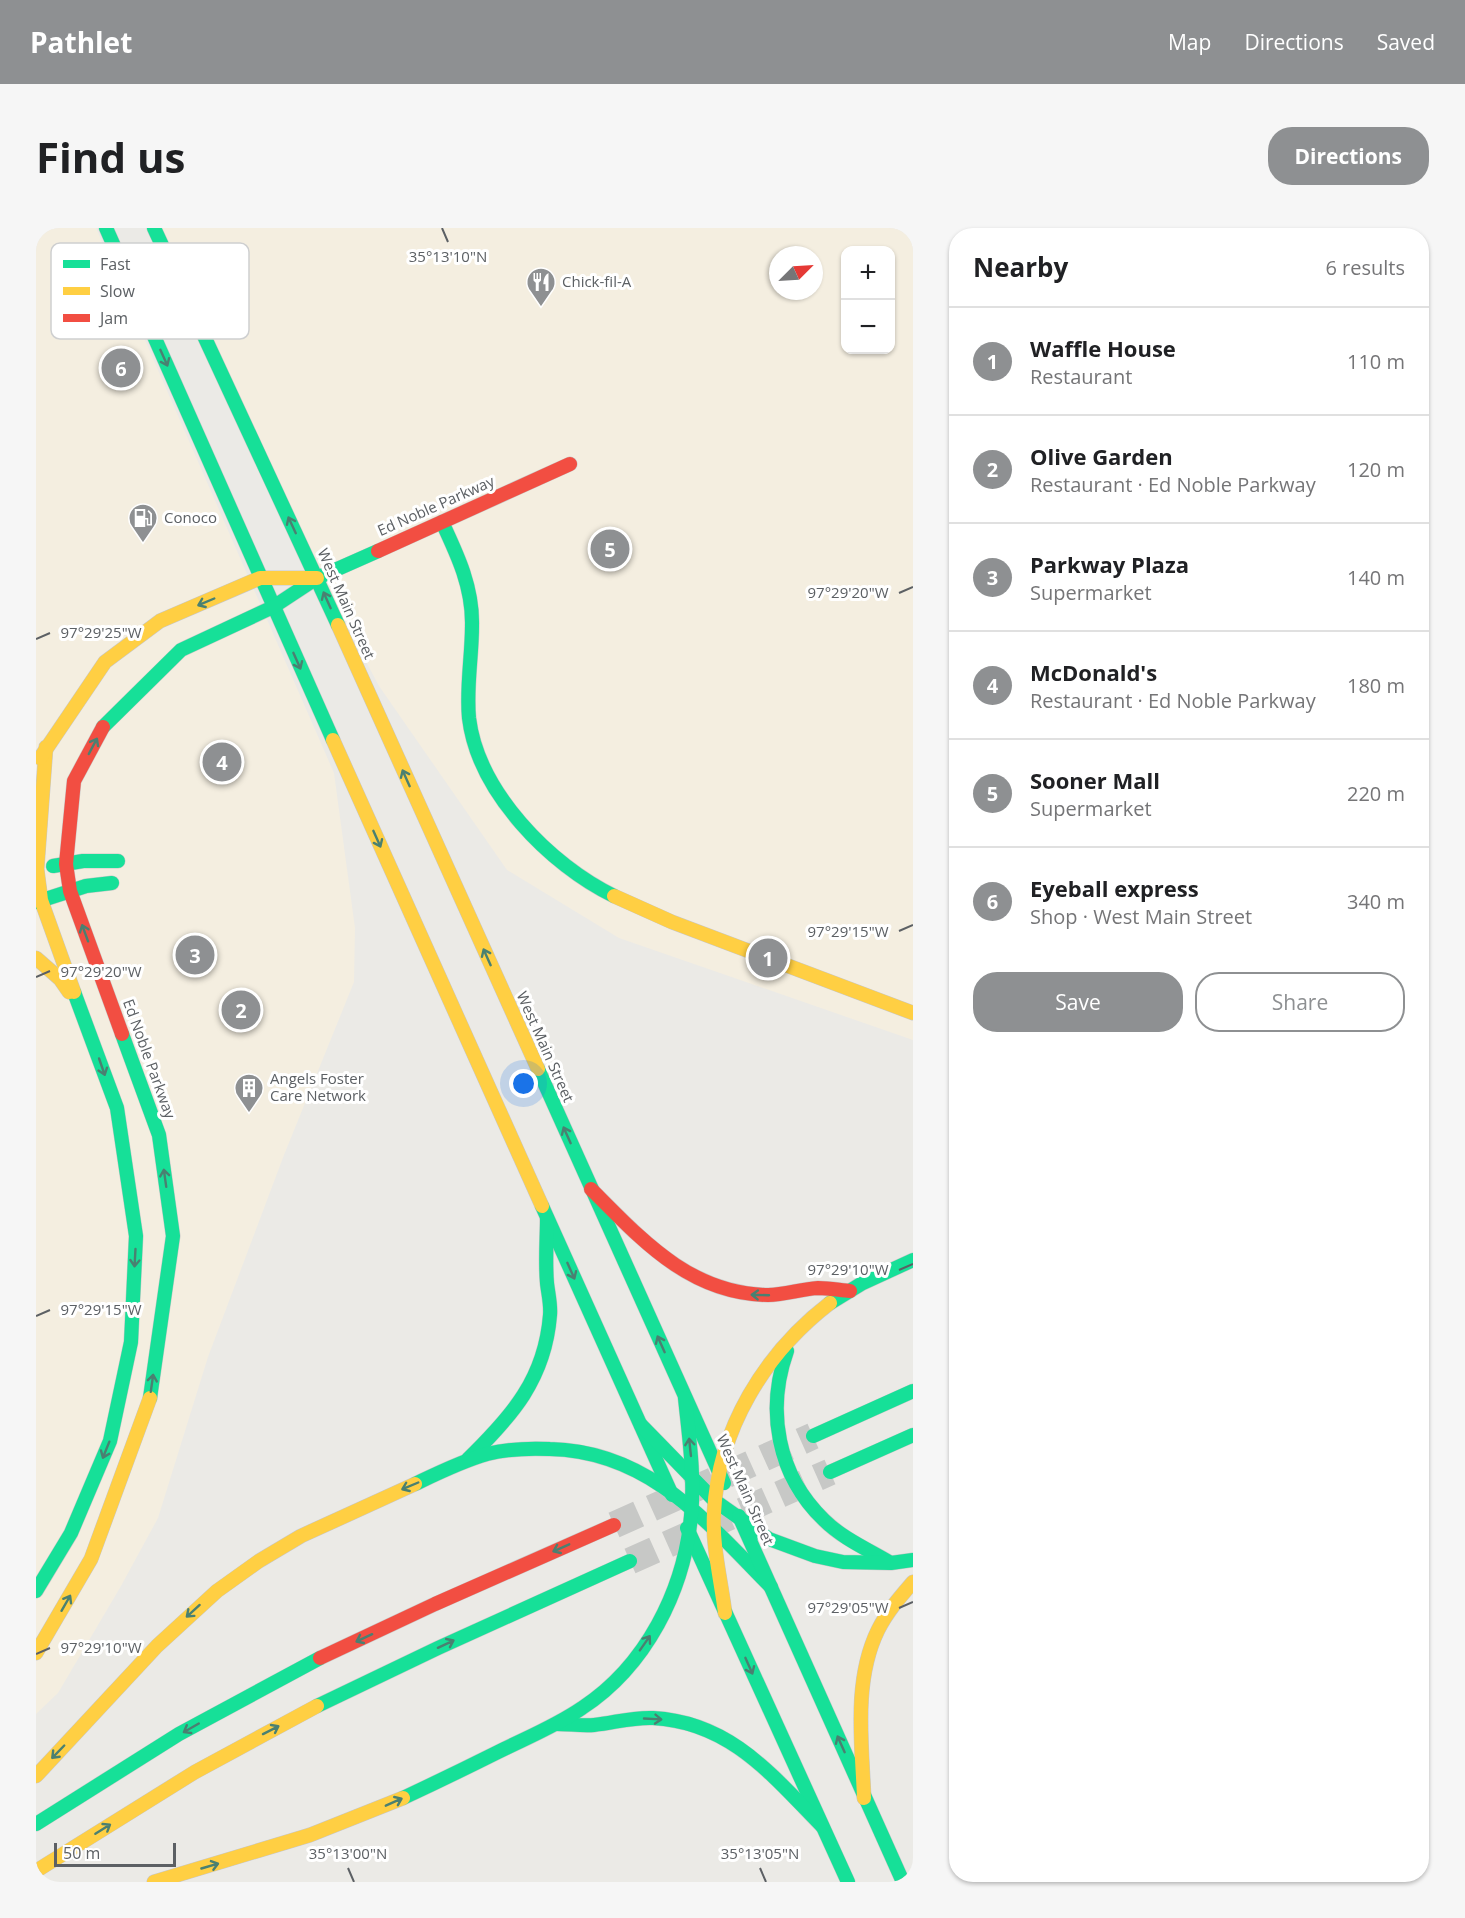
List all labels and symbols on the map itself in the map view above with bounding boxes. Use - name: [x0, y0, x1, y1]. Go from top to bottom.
- legend: [51, 243, 249, 339]
- text: 35°13'10"N: [409, 246, 487, 266]
- north arrow: [769, 246, 823, 300]
- text: Fast: [100, 253, 131, 275]
- restaurant icon: Chick-fil-A: [525, 266, 557, 308]
- place label: Chick-fil-A: [562, 271, 632, 291]
- text: Slow: [100, 280, 135, 302]
- text: Jam: [98, 307, 128, 329]
- pin: 6: [102, 346, 140, 390]
- one-way arrow: [159, 349, 170, 367]
- street label: Ed Noble Parkway: [374, 470, 498, 540]
- fuel station icon: Conoco: [127, 502, 159, 544]
- place label: Conoco: [164, 507, 217, 527]
- one-way arrow: [286, 516, 297, 534]
- pin: 5: [590, 526, 630, 572]
- street label: West Main Street: [314, 545, 380, 662]
- text: 97°29'20"W: [808, 582, 889, 602]
- one-way arrow: [320, 592, 332, 610]
- one-way arrow: [197, 597, 216, 608]
- text: 97°29'25"W: [61, 622, 142, 642]
- one-way arrow: [292, 651, 304, 669]
- one-way arrow: [87, 738, 99, 755]
- pin: 4: [202, 740, 242, 784]
- one-way arrow: [400, 770, 412, 788]
- one-way arrow: [372, 829, 384, 847]
- text: 97°29'15"W: [808, 921, 889, 941]
- one-way arrow: [79, 924, 90, 943]
- pin: 3: [176, 932, 214, 978]
- pin: 1: [748, 936, 788, 980]
- one-way arrow: [481, 949, 492, 967]
- text: 97°29'20"W: [61, 961, 142, 981]
- pin: 2: [222, 988, 260, 1032]
- street label: West Main Street: [513, 988, 579, 1105]
- street label: Ed Noble Parkway: [119, 996, 181, 1122]
- one-way arrow: [98, 1057, 109, 1076]
- place label: Angels Foster Care Network: [270, 1068, 366, 1105]
- your location: [509, 1069, 538, 1098]
- building icon: Angels Foster Care Network: [233, 1072, 265, 1114]
- one-way arrow: [560, 1127, 572, 1145]
- one-way arrow: [159, 1168, 170, 1188]
- one-way arrow: [129, 1248, 140, 1268]
- text: 97°29'10"W: [808, 1259, 889, 1279]
- one-way arrow: [567, 1262, 578, 1280]
- one-way arrow: [750, 1289, 770, 1300]
- text: 97°29'15"W: [61, 1299, 142, 1319]
- one-way arrow: [654, 1336, 666, 1354]
- one-way arrow: [147, 1374, 158, 1393]
- street label: West Main Street: [713, 1431, 779, 1548]
- one-way arrow: [684, 1437, 695, 1457]
- one-way arrow: [100, 1440, 111, 1459]
- one-way arrow: [402, 1480, 420, 1492]
- one-way arrow: [553, 1543, 571, 1555]
- one-way arrow: [60, 1595, 72, 1612]
- text: 97°29'05"W: [808, 1597, 889, 1617]
- one-way arrow: [186, 1604, 201, 1618]
- one-way arrow: [356, 1632, 374, 1644]
- one-way arrow: [639, 1635, 651, 1651]
- text: 97°29'10"W: [61, 1637, 142, 1657]
- one-way arrow: [437, 1638, 455, 1650]
- one-way arrow: [744, 1657, 756, 1675]
- one-way arrow: [643, 1713, 663, 1724]
- one-way arrow: [183, 1722, 200, 1734]
- one-way arrow: [262, 1724, 280, 1735]
- one-way arrow: [834, 1736, 846, 1754]
- one-way arrow: [51, 1744, 65, 1759]
- one-way arrow: [384, 1796, 402, 1807]
- one-way arrow: [94, 1822, 111, 1834]
- scale bar: [54, 1840, 176, 1868]
- text: 35°13'00"N: [309, 1843, 387, 1863]
- text: 35°13'05"N: [721, 1843, 799, 1863]
- one-way arrow: [200, 1860, 219, 1872]

